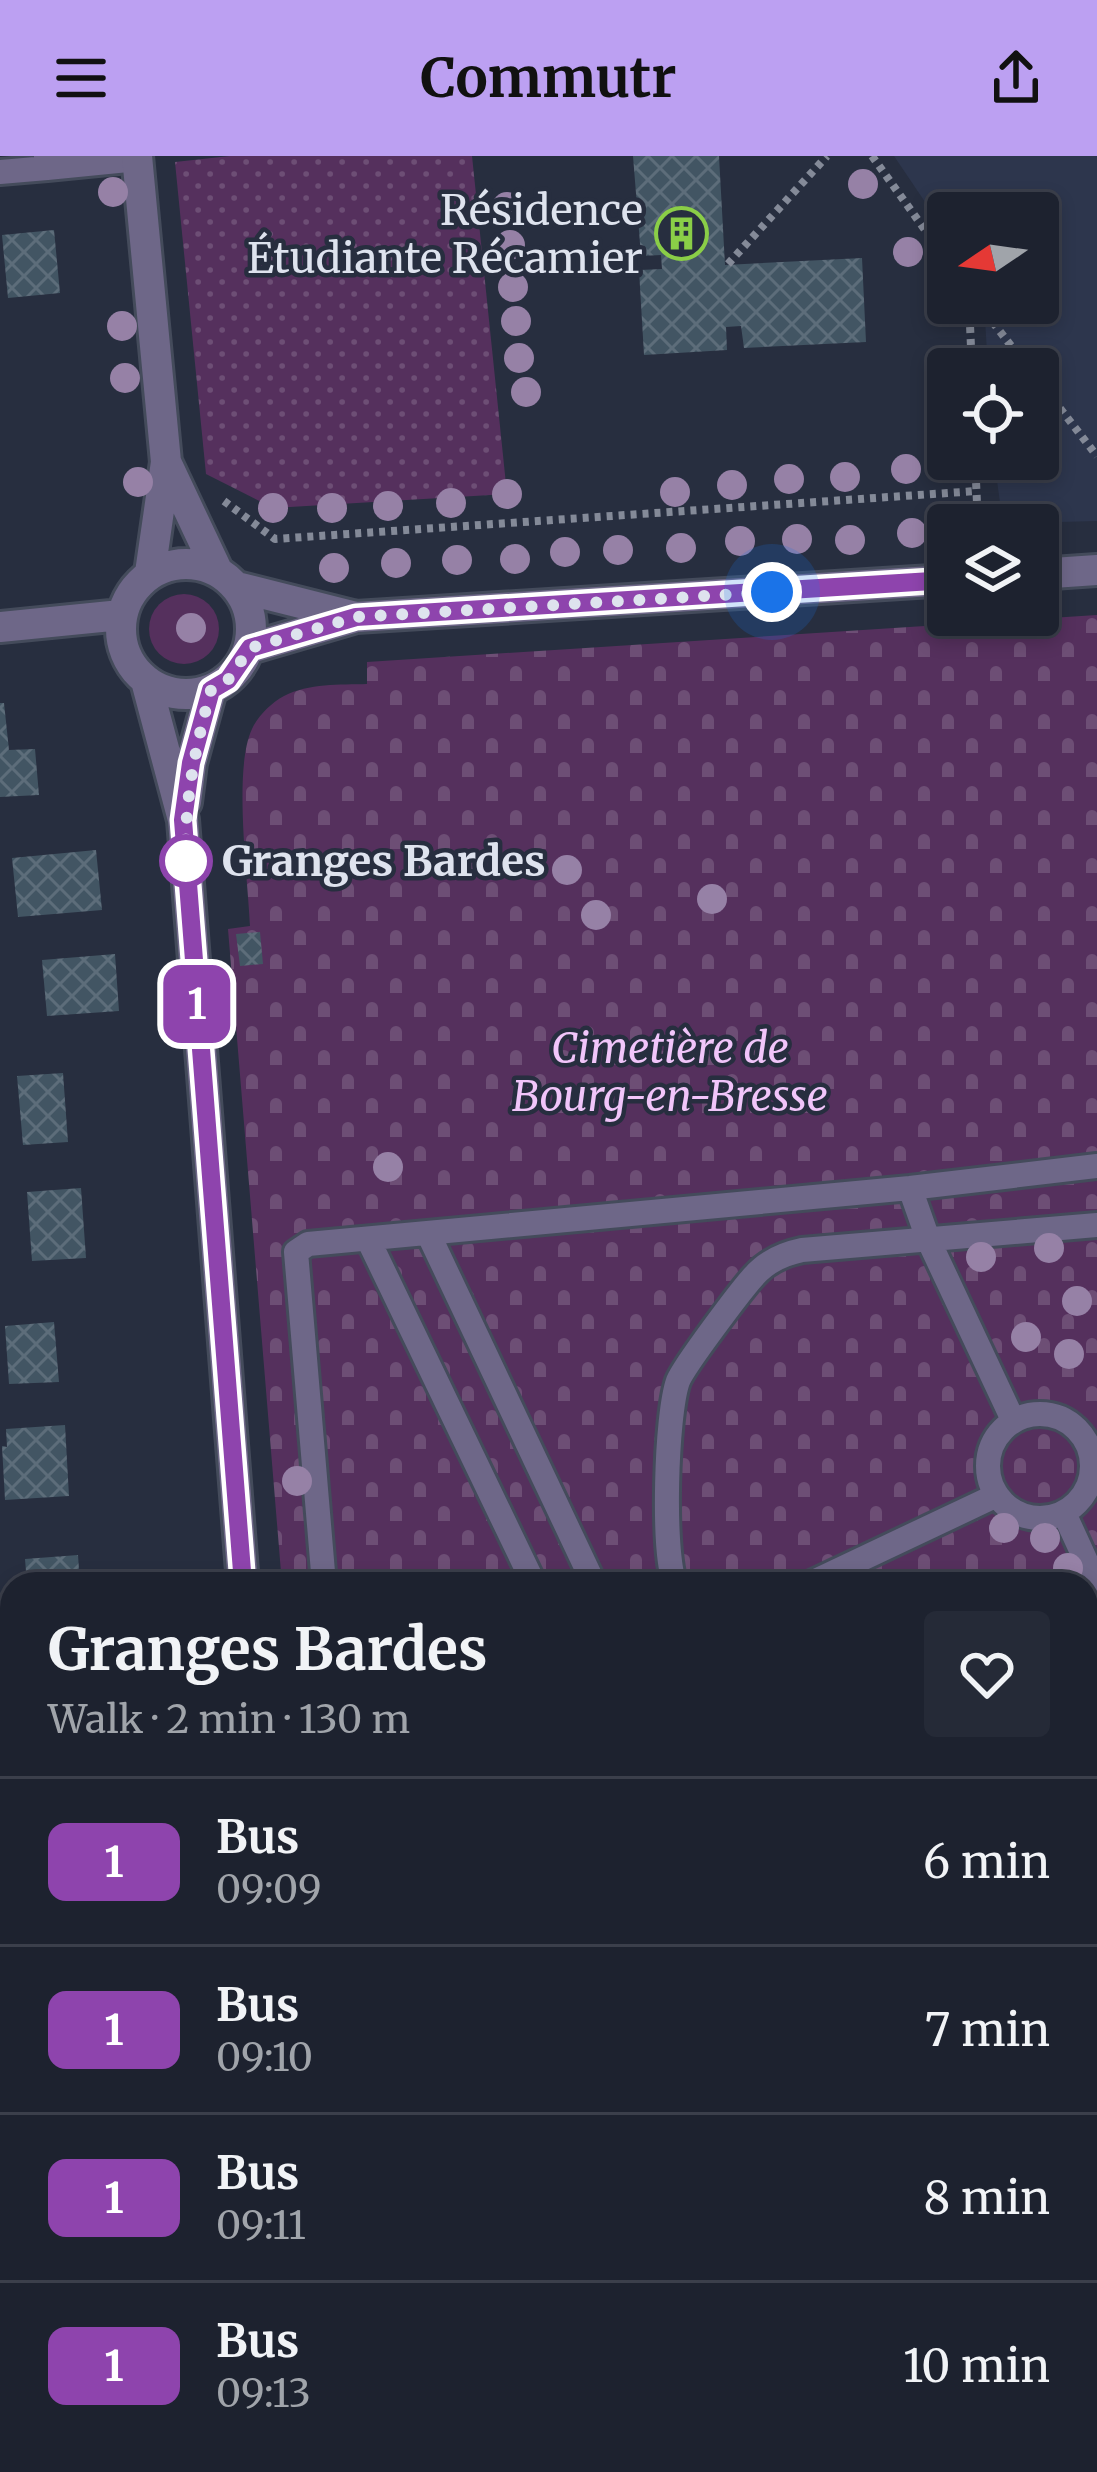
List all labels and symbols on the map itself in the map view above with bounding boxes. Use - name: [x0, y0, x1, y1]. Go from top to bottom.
- place label: Résidence Étudiante Récamier: [247, 184, 643, 284]
- north arrow: [927, 192, 1059, 324]
- building icon: Résidence Étudiante Récamier: [654, 206, 710, 262]
- your location: [742, 562, 802, 622]
- place label: Granges Bardes: [222, 835, 546, 887]
- marker: Granges Bardes: [161, 836, 211, 886]
- line badge: 1: [158, 965, 236, 1043]
- park label: Cimetière de Bourg-en-Bresse: [512, 1022, 828, 1122]

